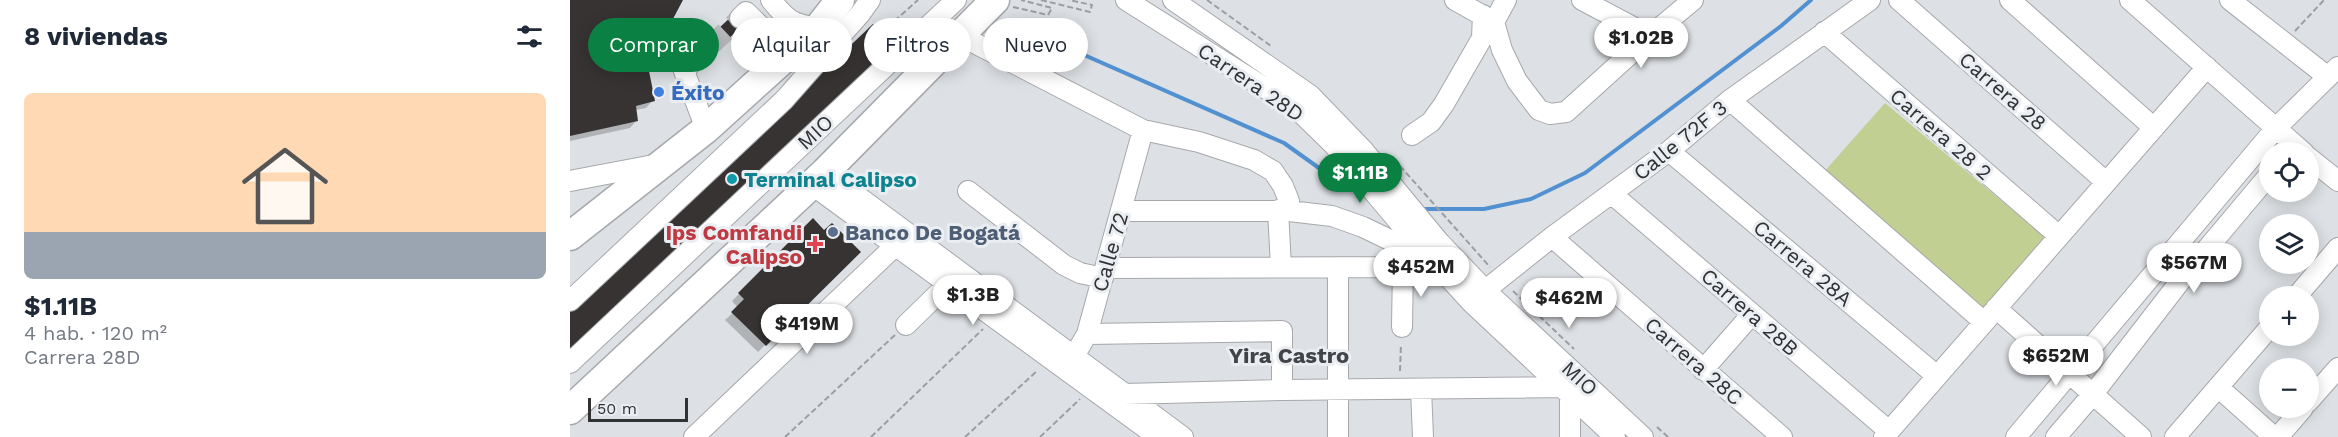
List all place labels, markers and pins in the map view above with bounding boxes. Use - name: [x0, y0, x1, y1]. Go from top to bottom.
- pin: $1.02B: [1592, 18, 1690, 69]
- place label: Éxito: [671, 80, 725, 105]
- marker: Éxito: [652, 85, 666, 99]
- pin: $1.11B: [1311, 153, 1409, 204]
- place label: Terminal Calipso: [744, 167, 917, 192]
- marker: Terminal Calipso: [725, 172, 739, 186]
- place label: Ips Comfandi Calipso: [665, 220, 802, 269]
- place label: Banco De Bogatá: [845, 220, 1021, 245]
- marker: Banco De Bogatá: [826, 225, 840, 239]
- marker: Ips Comfandi Calipso: [806, 235, 824, 253]
- pin: $567M: [2152, 243, 2236, 294]
- pin: $452M: [1379, 247, 1463, 298]
- pin: $1.3B: [931, 275, 1015, 326]
- pin: $462M: [1527, 278, 1611, 329]
- pin: $419M: [765, 304, 849, 355]
- pin: $652M: [2014, 336, 2098, 387]

